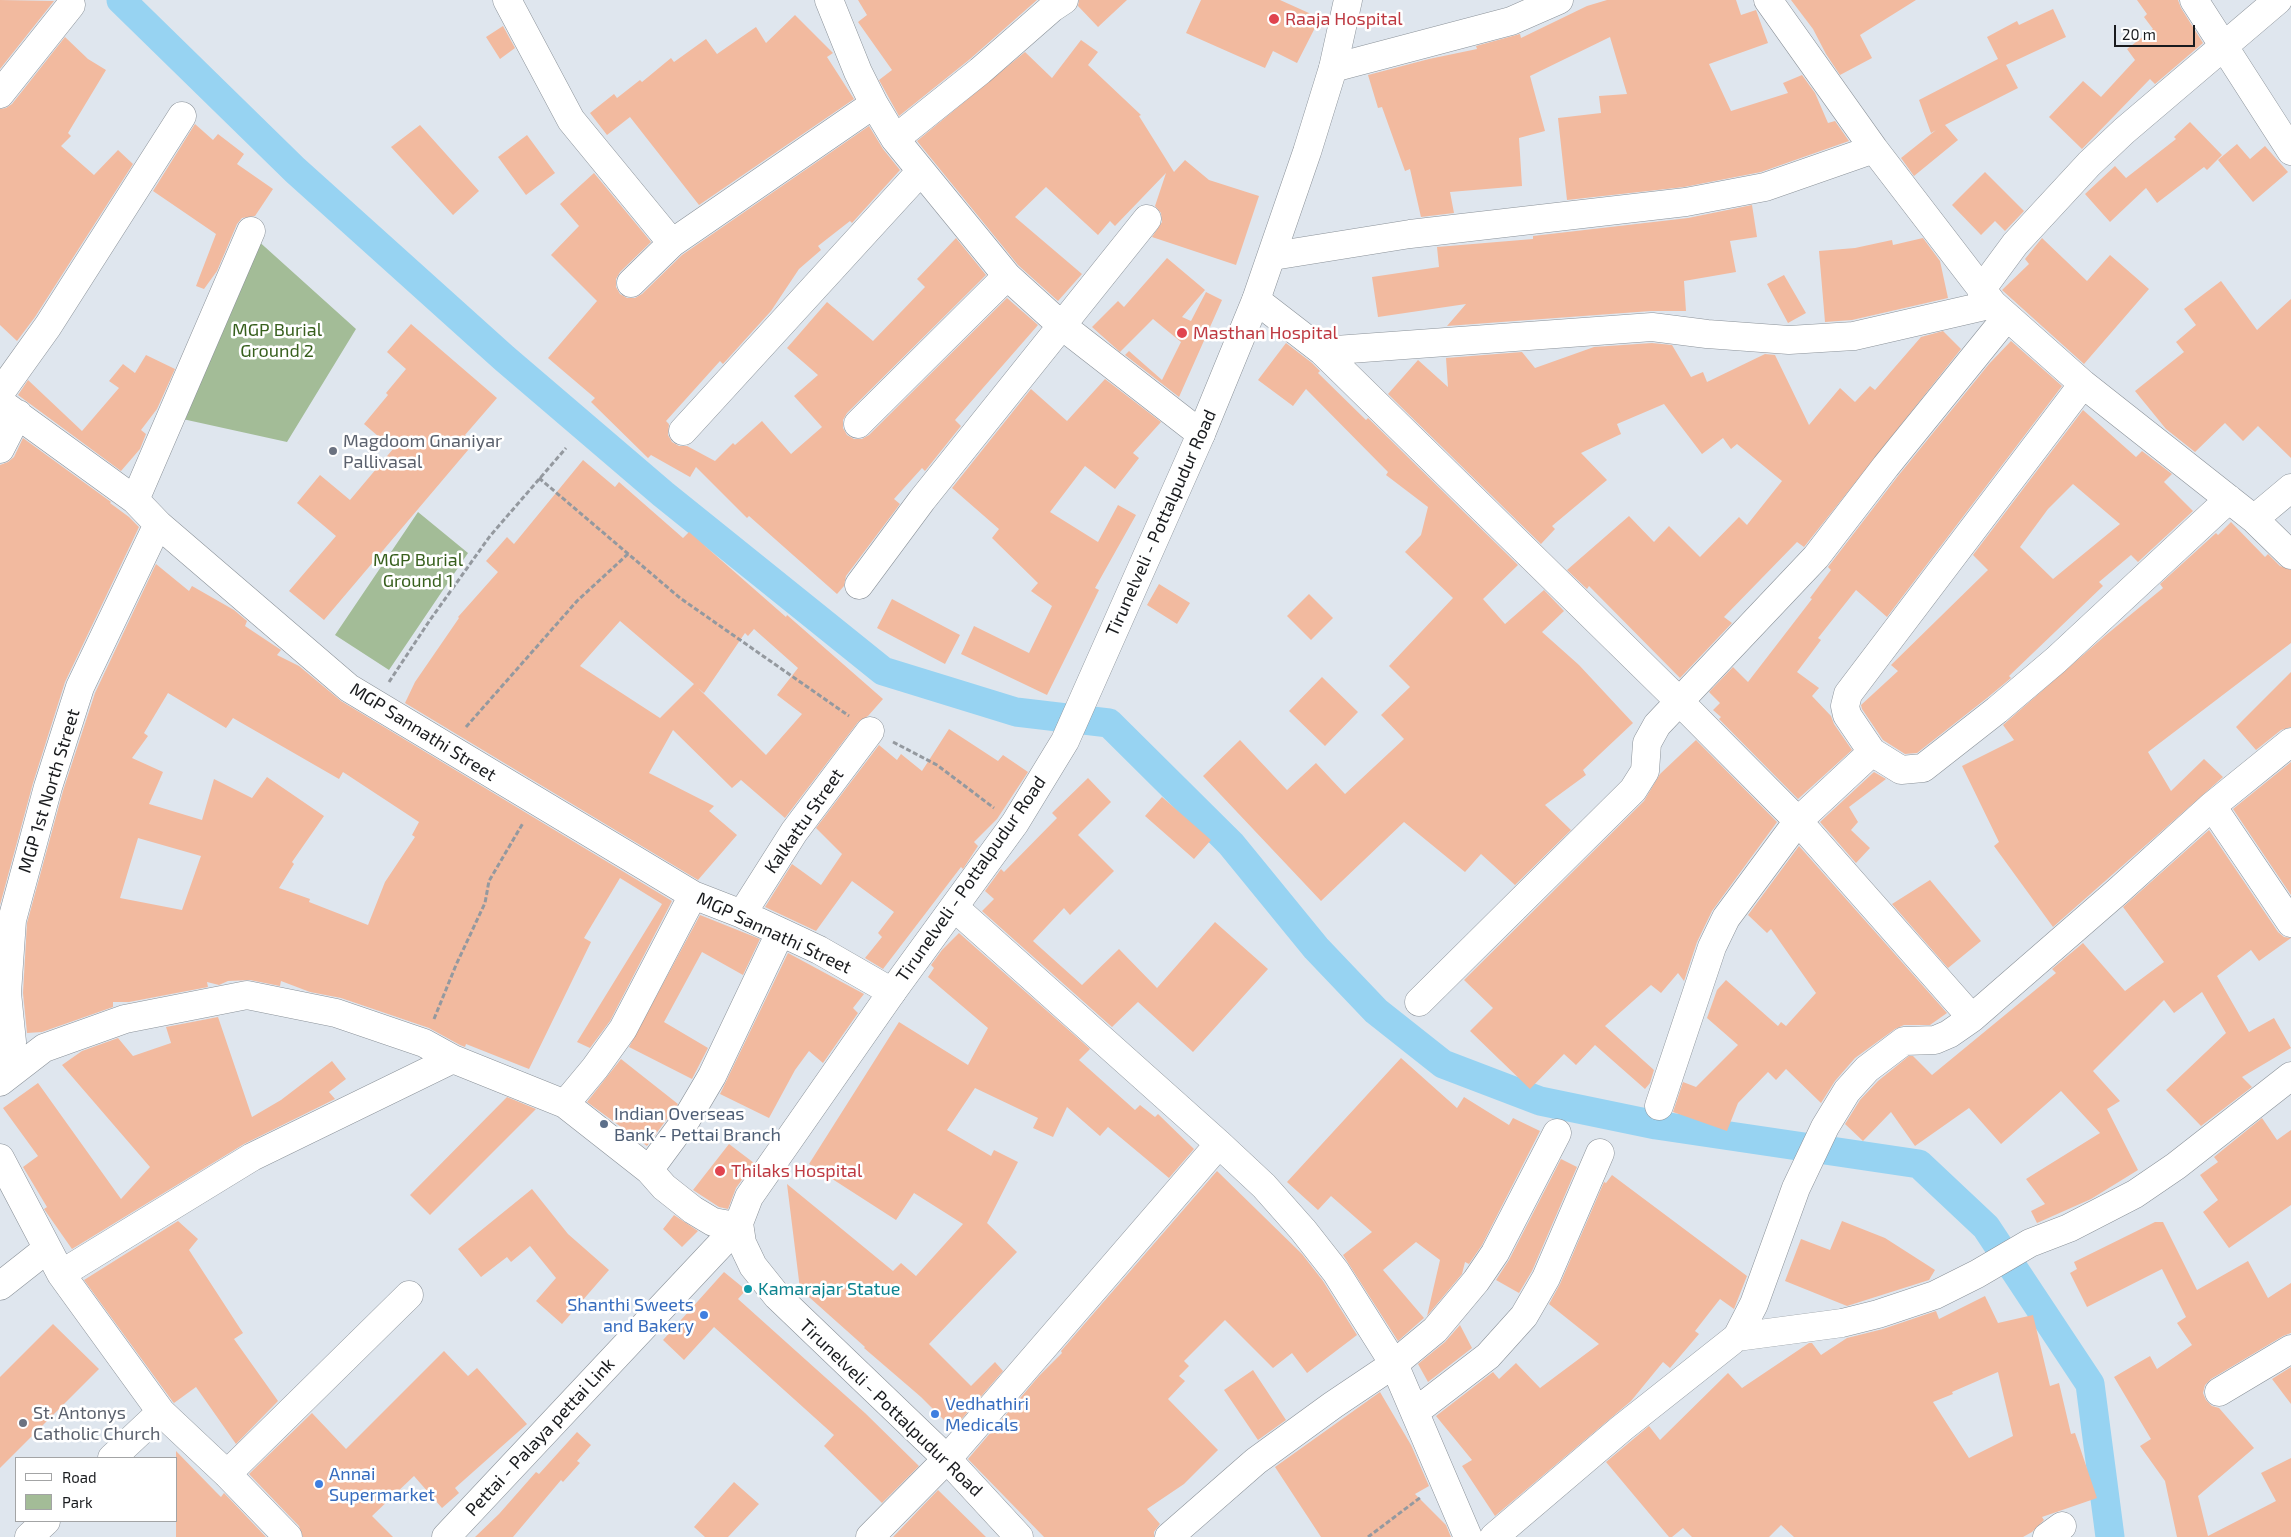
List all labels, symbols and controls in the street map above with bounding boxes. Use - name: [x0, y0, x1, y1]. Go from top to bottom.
- place label: Raaja Hospital: [1285, 8, 1403, 30]
- marker: Raaja Hospital: [1267, 12, 1281, 26]
- scale bar: [2116, 15, 2197, 47]
- text: 20 m: [2122, 25, 2156, 43]
- park label: MGP Burial Ground 2: [232, 319, 322, 362]
- place label: Masthan Hospital: [1193, 322, 1338, 344]
- marker: Masthan Hospital: [1175, 326, 1189, 340]
- street label: Tirunelveli - Pottalpudur Road: [1101, 406, 1221, 640]
- place label: Magdoom Gnaniyar Pallivasal: [343, 430, 502, 472]
- marker: Magdoom Gnaniyar Pallivasal: [327, 445, 339, 457]
- park label: MGP Burial Ground 1: [373, 549, 463, 592]
- street label: MGP Sannathi Street: [346, 678, 500, 786]
- street label: MGP 1st North Street: [14, 706, 84, 876]
- street label: Kalkattu Street: [760, 764, 848, 878]
- street label: Tirunelveli - Pottalpudur Road: [892, 772, 1050, 986]
- street label: MGP Sannathi Street: [693, 888, 855, 978]
- place label: Indian Overseas Bank - Pettai Branch: [614, 1103, 781, 1146]
- marker: Indian Overseas Bank - Pettai Branch: [598, 1118, 610, 1130]
- place label: Thilaks Hospital: [731, 1160, 862, 1182]
- marker: Thilaks Hospital: [713, 1164, 727, 1178]
- place label: Kamarajar Statue: [758, 1278, 900, 1300]
- marker: Kamarajar Statue: [742, 1283, 754, 1295]
- place label: Shanthi Sweets and Bakery: [567, 1294, 694, 1336]
- marker: Shanthi Sweets and Bakery: [698, 1309, 710, 1321]
- street label: Tirunelveli - Pottalpudur Road: [795, 1315, 987, 1501]
- street label: Pettai - Palaya pettai Link: [461, 1353, 619, 1521]
- place label: Vedhathiri Medicals: [945, 1393, 1029, 1436]
- place label: St. Antonys Catholic Church: [33, 1402, 161, 1445]
- marker: Vedhathiri Medicals: [929, 1408, 941, 1420]
- marker: St. Antonys Catholic Church: [17, 1417, 29, 1429]
- legend: [15, 1457, 178, 1522]
- place label: Annai Supermarket: [329, 1463, 435, 1506]
- text: Road: [62, 1468, 97, 1486]
- marker: Annai Supermarket: [313, 1478, 325, 1490]
- text: Park: [62, 1493, 93, 1511]

